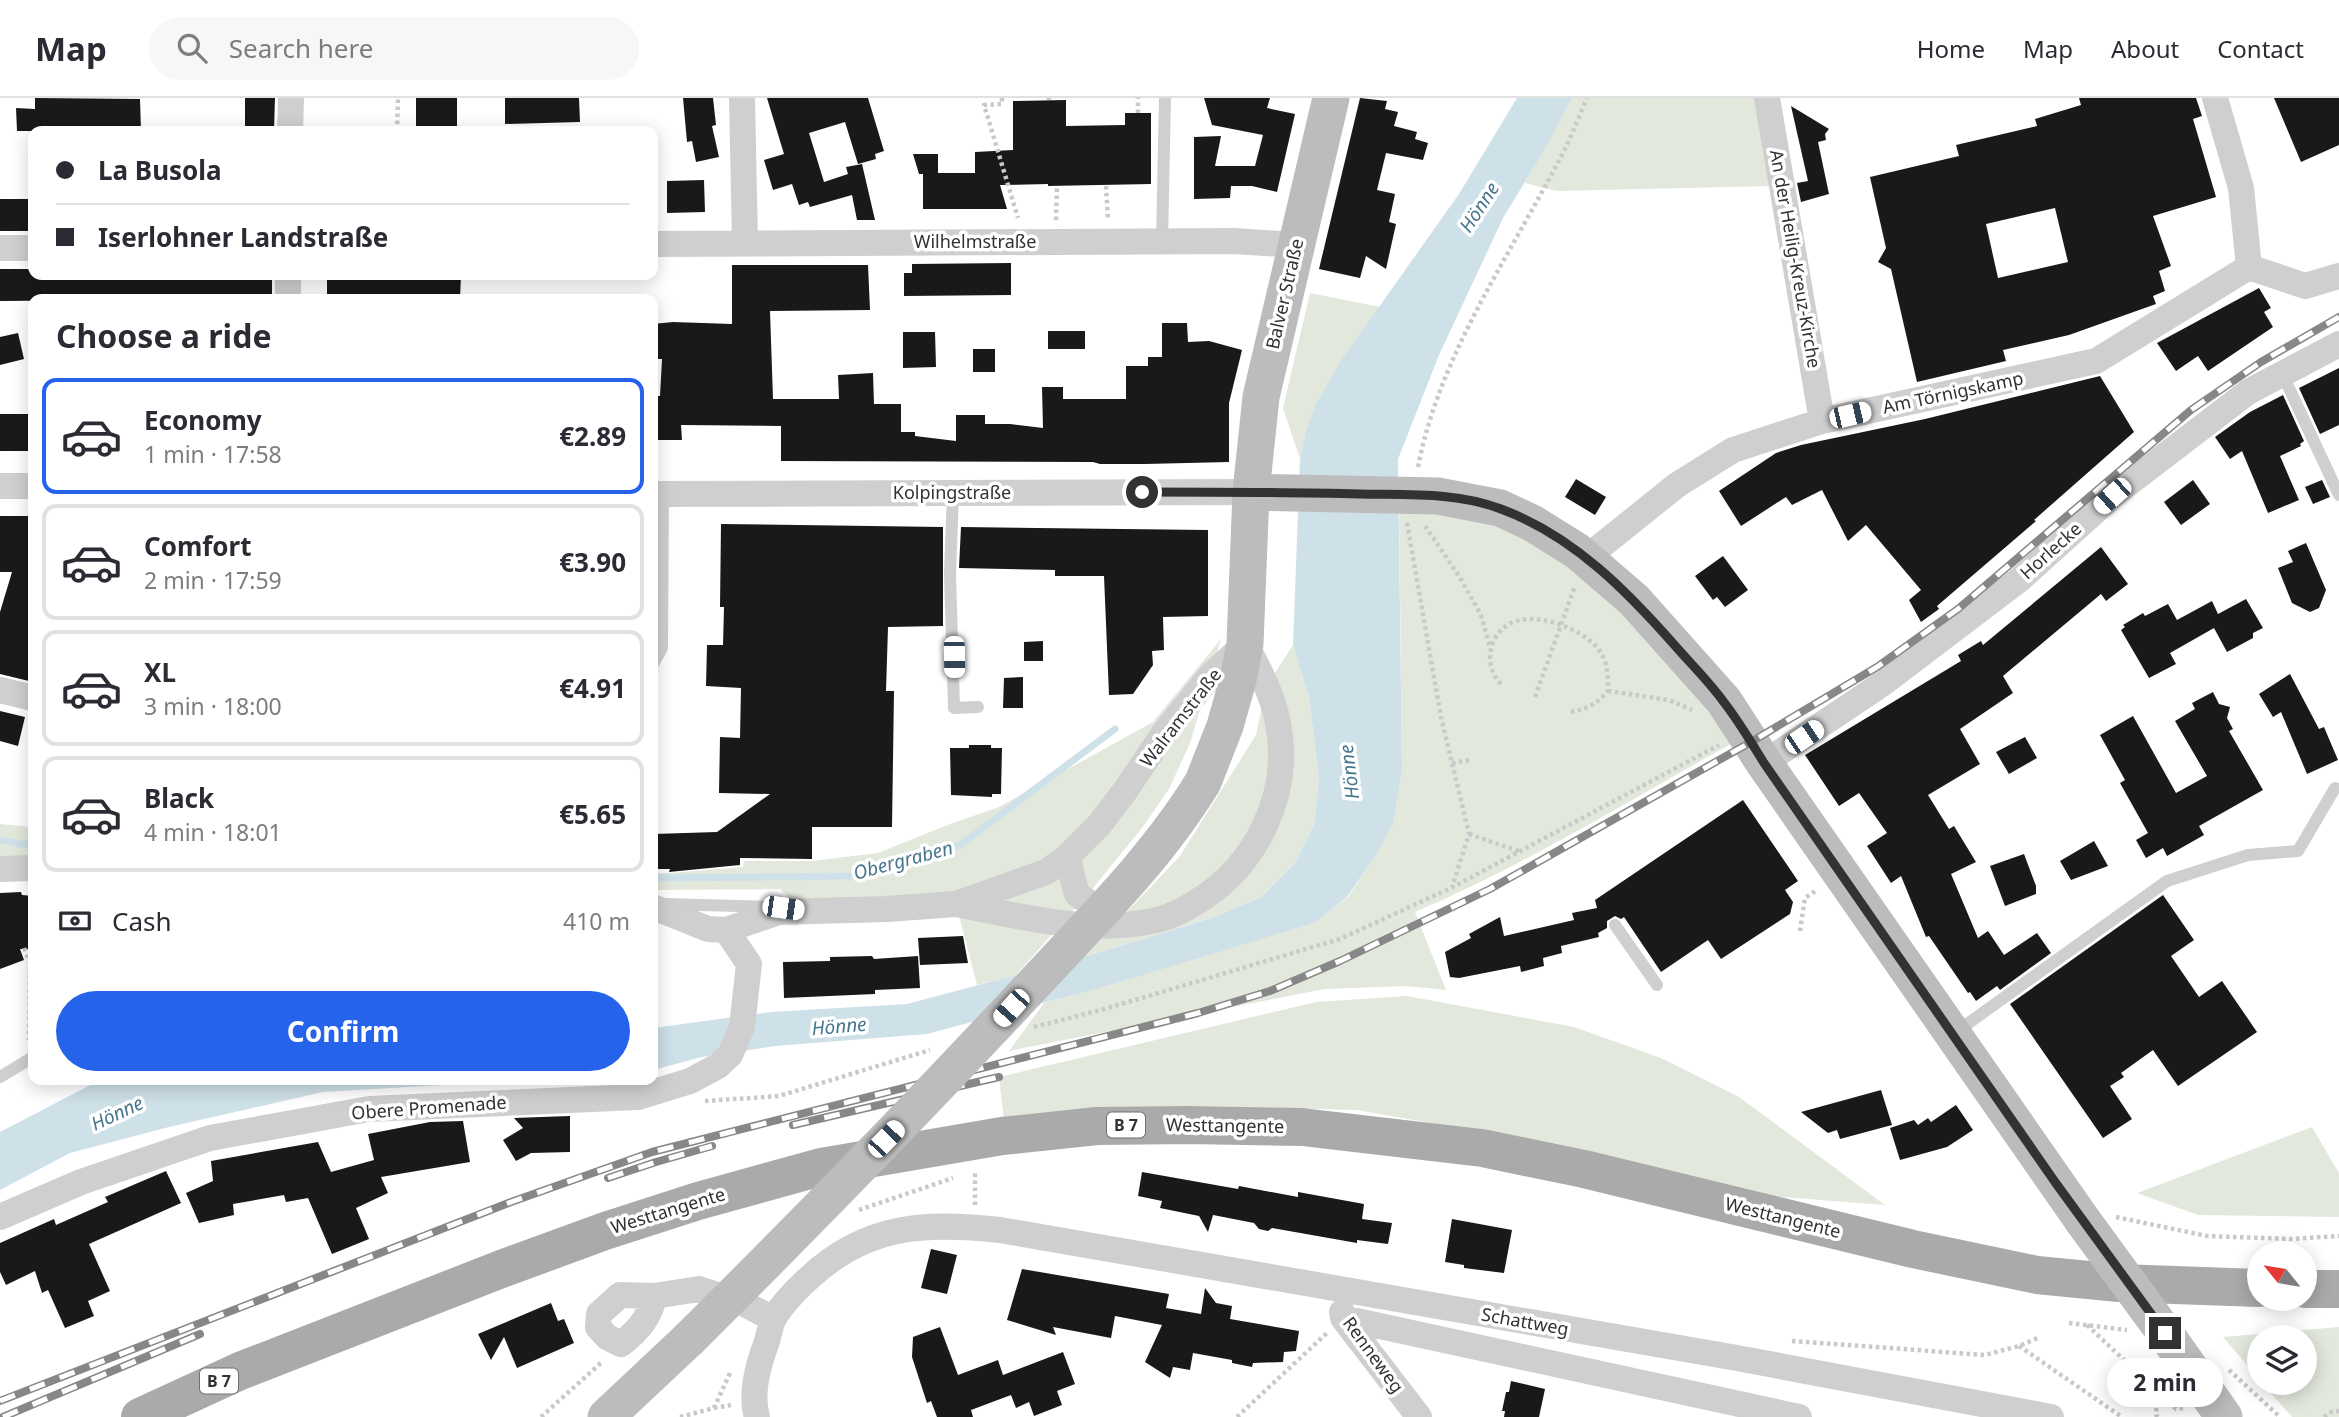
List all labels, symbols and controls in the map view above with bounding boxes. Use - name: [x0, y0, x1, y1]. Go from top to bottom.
- search box: [149, 17, 639, 80]
- text: Map: [35, 26, 107, 71]
- icon: search: [173, 29, 211, 67]
- text: Search here: [229, 30, 373, 66]
- text: Home: [1917, 32, 1985, 65]
- text: Map: [2023, 32, 2073, 65]
- text: About: [2111, 32, 2179, 65]
- text: Contact: [2217, 32, 2304, 65]
- street label: An der Heilig-Kreuz-Kirche: [1765, 148, 1827, 370]
- text: La Busola: [98, 152, 222, 188]
- water label: Hönne: [1453, 177, 1505, 237]
- text: Iserlohner Landstraße: [98, 219, 388, 255]
- street label: Wilhelmstraße: [914, 229, 1036, 253]
- street label: Balver Straße: [1260, 236, 1308, 351]
- text: Choose a ride: [56, 314, 272, 357]
- street label: Am Törnigskamp: [1880, 365, 2025, 419]
- car: [1828, 400, 1873, 430]
- text: Economy: [144, 402, 262, 438]
- icon: car: [60, 405, 123, 468]
- text: €2.89: [559, 418, 626, 454]
- text: 1 min · 17:58: [144, 438, 282, 470]
- car: [2090, 474, 2135, 518]
- route start: [1126, 476, 1158, 508]
- street label: Kolpingstraße: [893, 480, 1011, 504]
- street label: Horlecke: [2014, 516, 2086, 584]
- text: Comfort: [144, 528, 252, 564]
- icon: car: [60, 531, 123, 594]
- text: €3.90: [559, 544, 626, 580]
- text: 2 min · 17:59: [144, 564, 282, 596]
- car: [944, 636, 965, 678]
- text: XL: [144, 654, 176, 690]
- icon: car: [60, 657, 123, 720]
- street label: Walramstraße: [1134, 663, 1226, 772]
- text: €4.91: [559, 670, 626, 706]
- text: 3 min · 18:00: [144, 690, 282, 722]
- car: [1781, 717, 1828, 757]
- water label: Hönne: [1333, 743, 1365, 801]
- text: Black: [144, 780, 214, 816]
- icon: car: [60, 783, 123, 846]
- text: €5.65: [559, 796, 626, 832]
- text: 4 min · 18:01: [144, 816, 282, 848]
- water label: Obergraben: [850, 834, 956, 886]
- car: [761, 895, 806, 921]
- icon: cash: [56, 902, 94, 940]
- text: Cash: [112, 903, 172, 939]
- text: 410 m: [563, 905, 630, 937]
- car: [990, 985, 1033, 1031]
- button: Confirm: [56, 991, 630, 1071]
- water label: Hönne: [810, 1011, 868, 1041]
- water label: Hönne: [87, 1090, 147, 1136]
- street label: Obere Promenade: [351, 1090, 507, 1124]
- street label: Westtangente: [1166, 1112, 1284, 1138]
- road number: B 7: [1107, 1113, 1145, 1138]
- car: [864, 1117, 909, 1161]
- street label: Westtangente: [608, 1181, 728, 1239]
- street label: Westtangente: [1723, 1191, 1844, 1243]
- north arrow: [2247, 1241, 2317, 1311]
- map controls: [2247, 1241, 2317, 1395]
- street label: Schattweg: [1480, 1302, 1571, 1340]
- street label: Renneweg: [1338, 1311, 1410, 1397]
- route end: [2149, 1317, 2181, 1349]
- button: layers: [2247, 1325, 2317, 1395]
- callout: 2 min: [2107, 1358, 2223, 1406]
- text: 2 min: [2133, 1366, 2197, 1398]
- road number: B 7: [200, 1368, 238, 1394]

